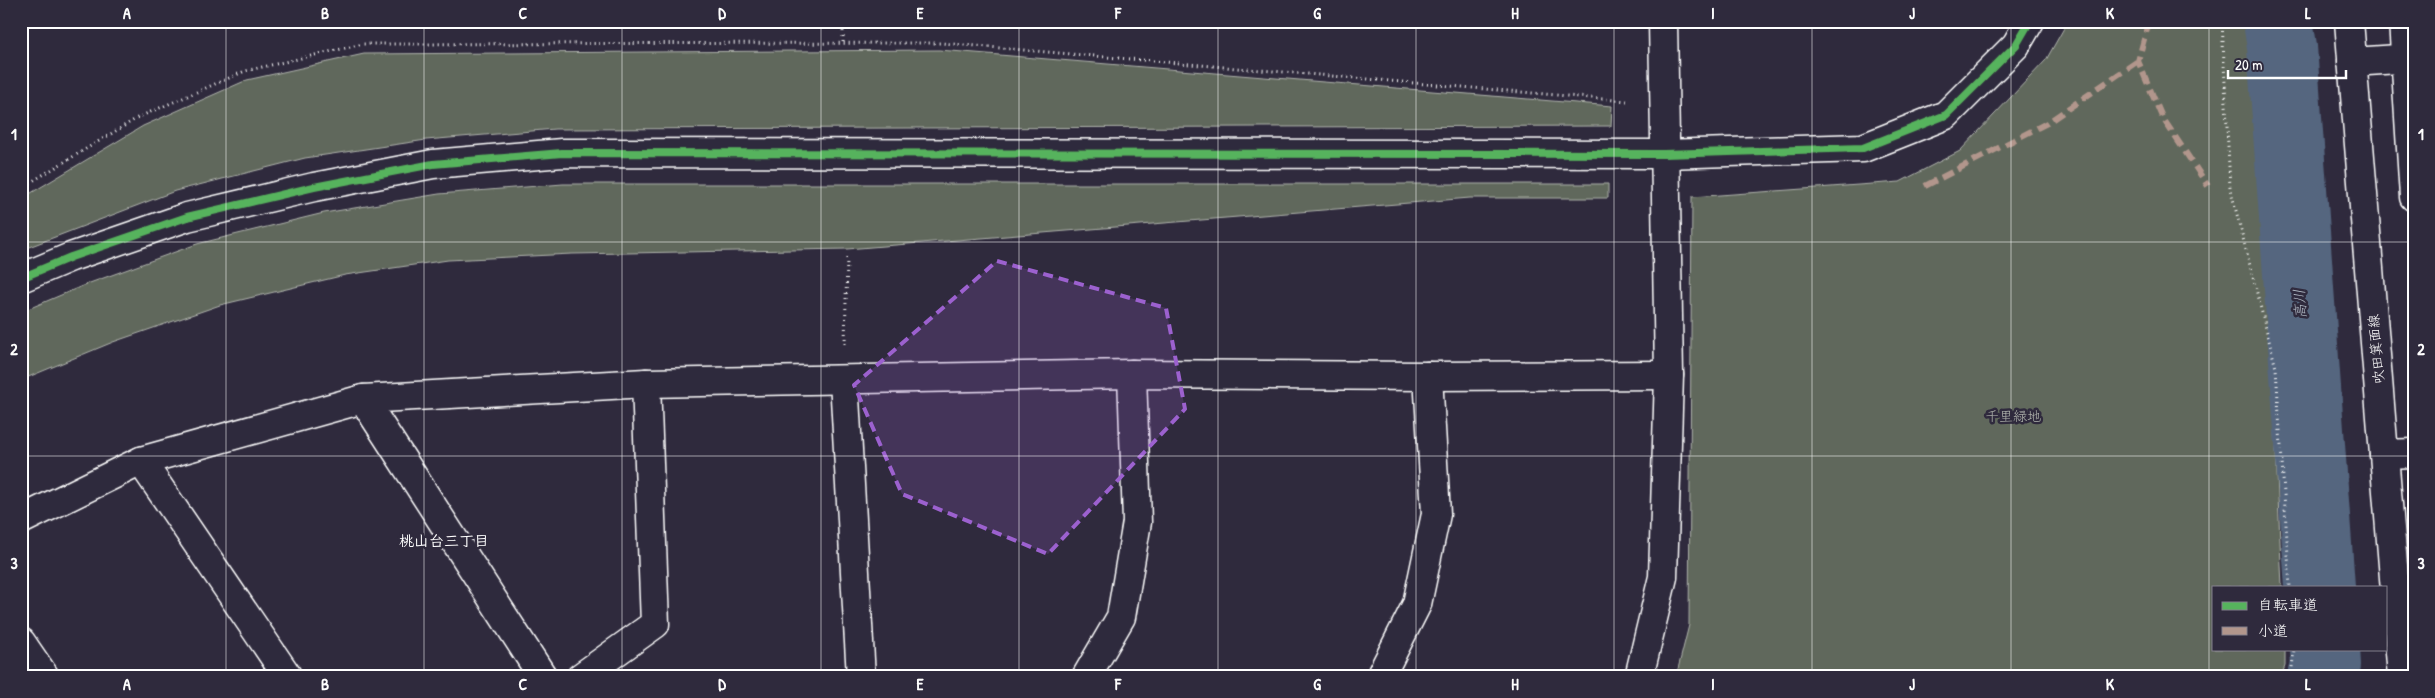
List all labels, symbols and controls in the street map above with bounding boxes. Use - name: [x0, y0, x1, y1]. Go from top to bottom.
- text: A: [123, 2, 131, 24]
- text: B: [321, 2, 329, 24]
- text: C: [519, 2, 528, 24]
- text: D: [718, 2, 726, 24]
- text: E: [916, 2, 924, 24]
- text: F: [1114, 2, 1122, 24]
- text: G: [1313, 2, 1321, 24]
- text: H: [1511, 2, 1519, 24]
- text: I: [1711, 2, 1715, 24]
- text: J: [1909, 2, 1915, 24]
- text: K: [2106, 2, 2115, 24]
- text: L: [2305, 2, 2311, 24]
- scale bar: [2228, 48, 2345, 80]
- text: 20 m: [2235, 54, 2262, 75]
- text: 1: [11, 123, 17, 145]
- text: 1: [2418, 123, 2424, 145]
- water label: 高川: [2288, 288, 2311, 320]
- street label: 吹田箕面線: [2363, 313, 2388, 385]
- text: 2: [10, 338, 18, 360]
- text: 2: [2417, 338, 2425, 360]
- park label: 千里緑地: [1985, 406, 2041, 425]
- district label: 桃山台三丁目: [399, 530, 489, 551]
- text: 3: [10, 552, 18, 574]
- text: 3: [2417, 552, 2425, 574]
- legend: [2212, 586, 2388, 650]
- text: 自転車道: [2258, 594, 2318, 615]
- text: 小道: [2258, 620, 2288, 641]
- text: A: [123, 673, 131, 695]
- text: B: [321, 673, 329, 695]
- text: C: [519, 673, 528, 695]
- text: D: [718, 673, 726, 695]
- text: E: [916, 673, 924, 695]
- text: F: [1114, 673, 1122, 695]
- text: G: [1313, 673, 1321, 695]
- text: H: [1511, 673, 1519, 695]
- text: I: [1711, 673, 1715, 695]
- text: J: [1909, 673, 1915, 695]
- text: K: [2106, 673, 2115, 695]
- text: L: [2305, 673, 2311, 695]

